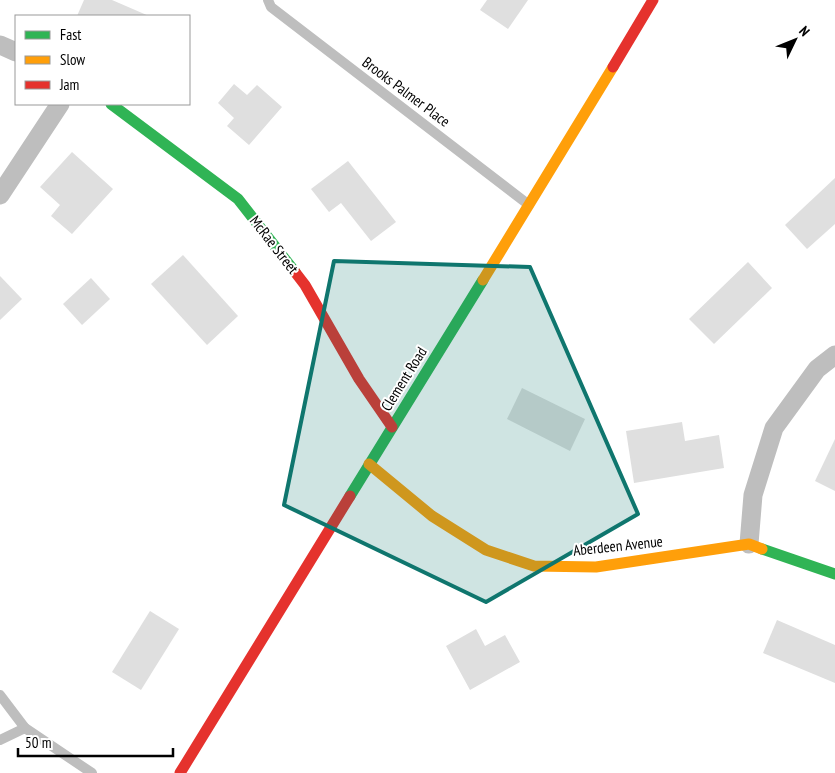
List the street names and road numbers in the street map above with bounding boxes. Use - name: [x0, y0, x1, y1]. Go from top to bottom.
- street label: Brooks Palmer Place: [359, 52, 454, 131]
- street label: McRae Street: [246, 212, 303, 278]
- street label: Clement Road: [376, 343, 431, 414]
- street label: Aberdeen Avenue: [572, 531, 664, 560]

